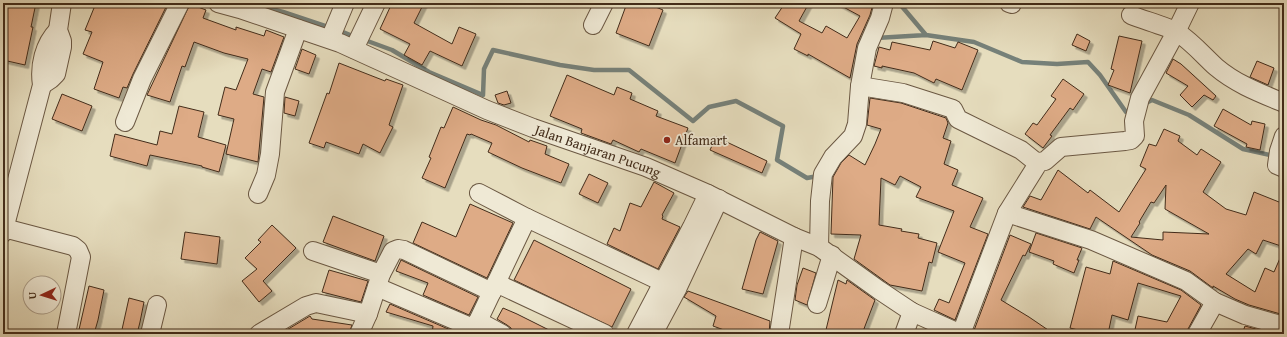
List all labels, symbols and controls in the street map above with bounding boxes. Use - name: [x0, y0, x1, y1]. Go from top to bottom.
- street label: Jalan Banjaran Pucung: [530, 119, 664, 182]
- place label: Alfamart: [675, 130, 727, 150]
- marker: Alfamart: [662, 135, 672, 145]
- north arrow: [22, 275, 62, 315]
- text: U: [24, 291, 40, 300]

